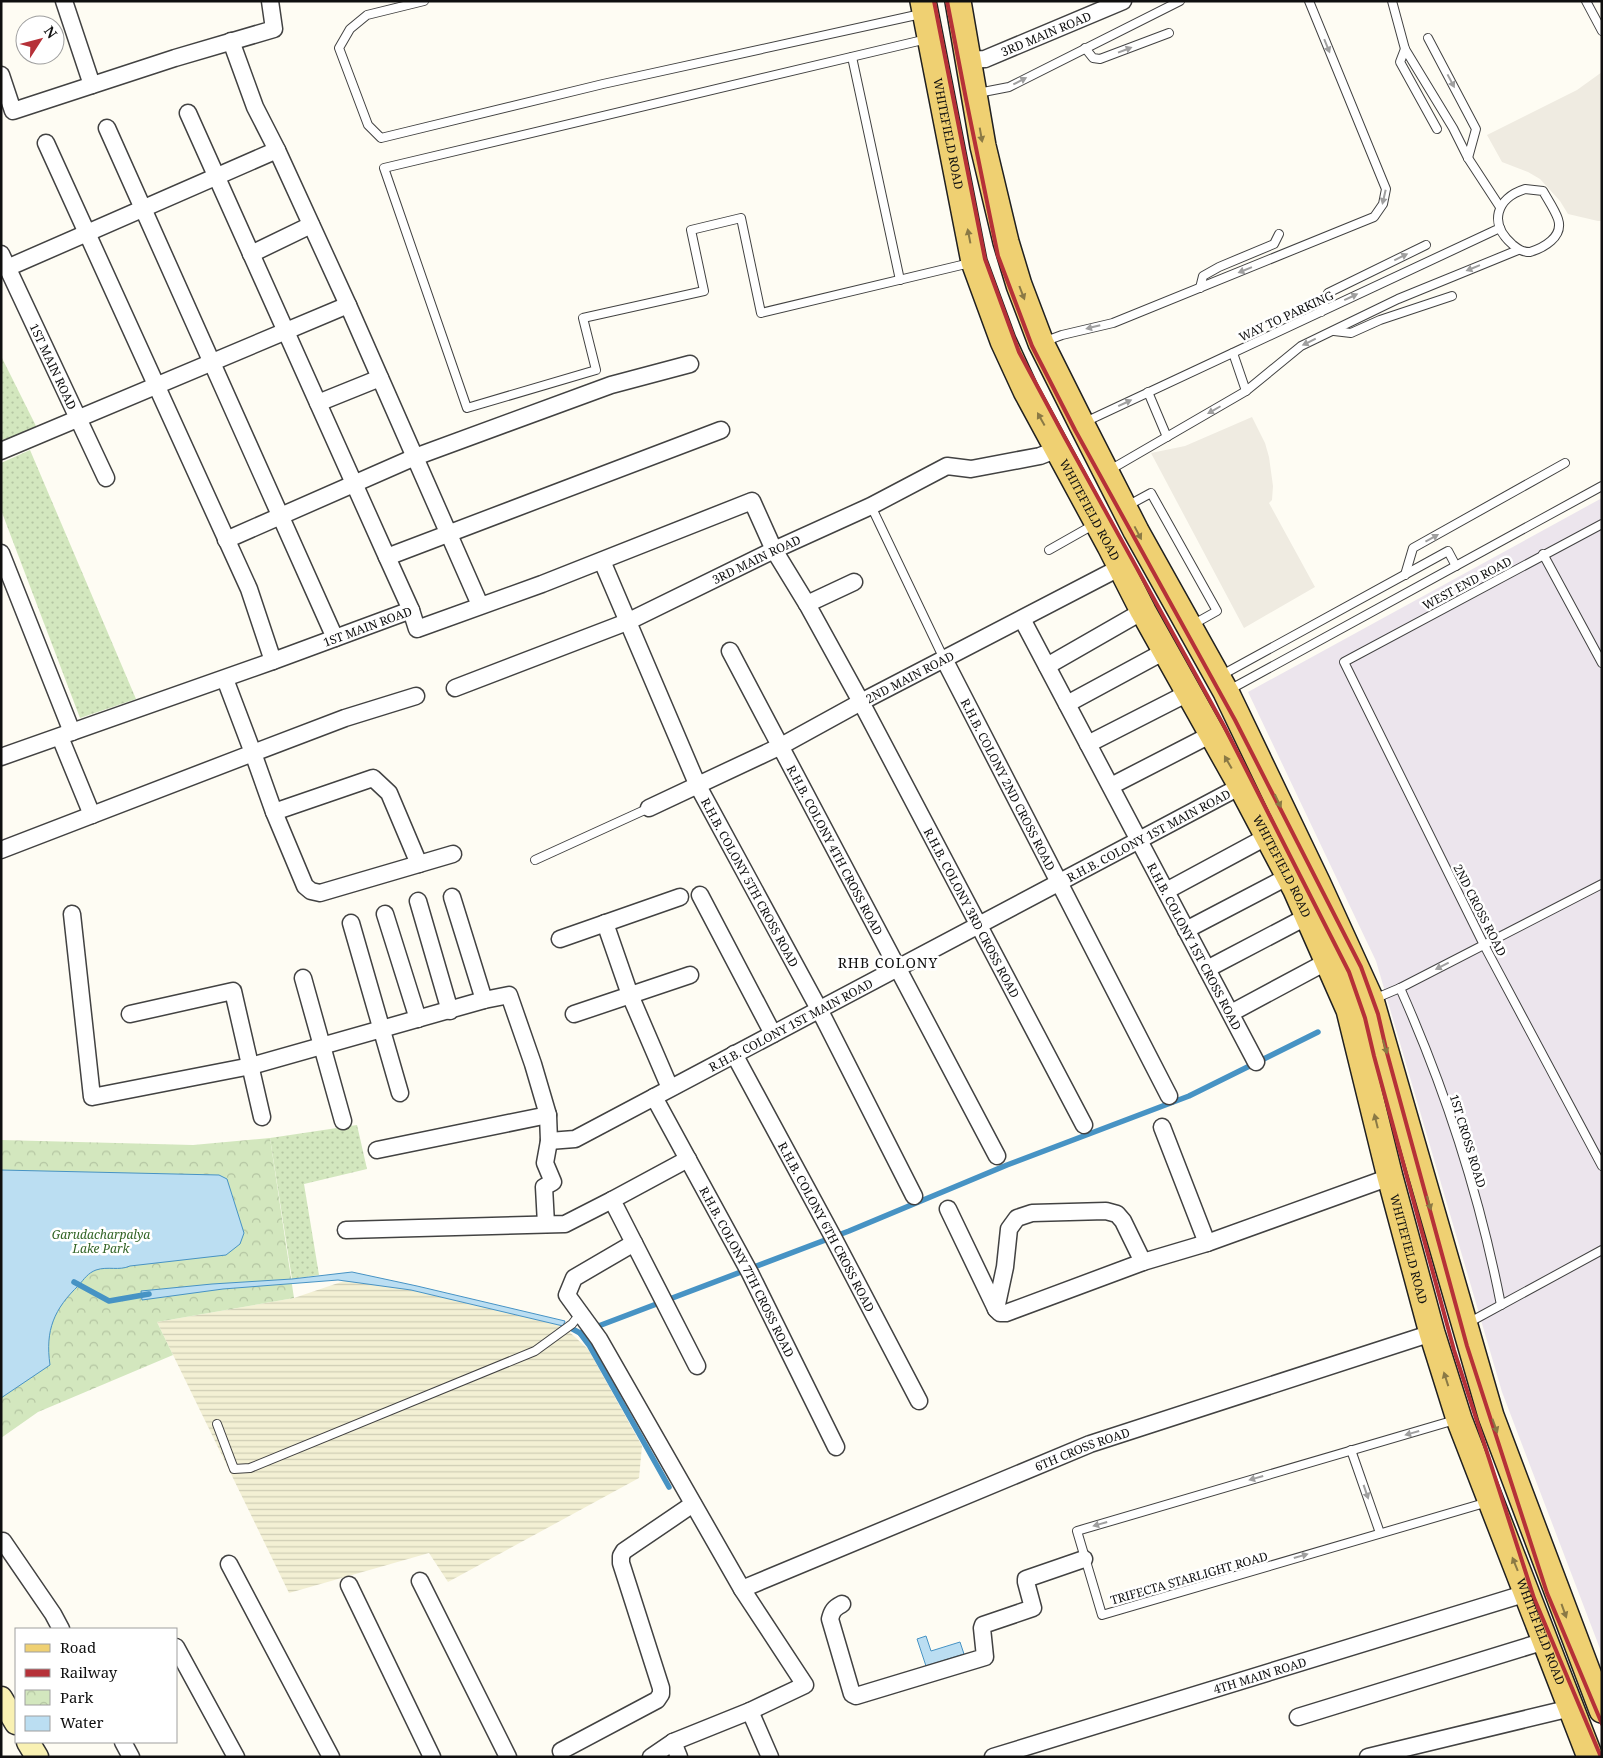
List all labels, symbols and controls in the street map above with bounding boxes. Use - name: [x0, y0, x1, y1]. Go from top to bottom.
- street label: 3RD MAIN ROAD: [998, 7, 1094, 60]
- north arrow: [15, 15, 65, 65]
- text: N: [40, 22, 62, 42]
- one-way arrow: [1324, 39, 1332, 53]
- one-way arrow: [1118, 46, 1133, 54]
- one-way arrow: [1447, 73, 1455, 88]
- street label: WHITEFIELD ROAD: [930, 76, 968, 191]
- one-way arrow: [1013, 77, 1028, 85]
- one-way arrow: [977, 128, 985, 144]
- one-way arrow: [1380, 189, 1388, 204]
- one-way arrow: [965, 229, 973, 244]
- one-way arrow: [1394, 253, 1408, 261]
- one-way arrow: [1465, 264, 1480, 272]
- one-way arrow: [1237, 266, 1252, 274]
- one-way arrow: [1018, 285, 1026, 300]
- street label: WAY TO PARKING: [1236, 286, 1336, 345]
- one-way arrow: [1344, 293, 1359, 302]
- street label: 1ST MAIN ROAD: [26, 320, 81, 412]
- one-way arrow: [1085, 324, 1100, 332]
- one-way arrow: [1302, 338, 1316, 346]
- one-way arrow: [1118, 399, 1132, 407]
- one-way arrow: [1207, 405, 1220, 414]
- one-way arrow: [1037, 413, 1046, 426]
- street label: WHITEFIELD ROAD: [1056, 456, 1125, 564]
- one-way arrow: [1134, 526, 1142, 541]
- street label: 3RD MAIN ROAD: [709, 530, 804, 588]
- one-way arrow: [1424, 534, 1439, 542]
- street label: WEST END ROAD: [1419, 552, 1515, 614]
- street label: 1ST MAIN ROAD: [321, 602, 414, 650]
- street label: 2ND MAIN ROAD: [862, 647, 957, 707]
- street label: R.H.B. COLONY 2ND CROSS ROAD: [957, 695, 1060, 874]
- one-way arrow: [1223, 755, 1232, 768]
- street label: R.H.B. COLONY 4TH CROSS ROAD: [783, 762, 887, 938]
- street label: R.H.B. COLONY 1ST MAIN ROAD: [1063, 785, 1234, 886]
- street label: R.H.B. COLONY 5TH CROSS ROAD: [697, 794, 803, 970]
- one-way arrow: [1274, 794, 1282, 808]
- street label: WHITEFIELD ROAD: [1249, 812, 1316, 920]
- street label: R.H.B. COLONY 3RD CROSS ROAD: [920, 825, 1024, 1001]
- street label: R.H.B. COLONY 1ST CROSS ROAD: [1144, 860, 1246, 1033]
- street label: 2ND CROSS ROAD: [1449, 861, 1511, 959]
- district label: RHB COLONY: [838, 953, 938, 972]
- one-way arrow: [1435, 962, 1449, 970]
- street label: R.H.B. COLONY 1ST MAIN ROAD: [706, 974, 876, 1075]
- one-way arrow: [1381, 1040, 1389, 1055]
- street label: 1ST CROSS ROAD: [1446, 1092, 1490, 1190]
- one-way arrow: [1372, 1114, 1380, 1129]
- street label: R.H.B. COLONY 6TH CROSS ROAD: [775, 1139, 879, 1315]
- street label: R.H.B. COLONY 7TH CROSS ROAD: [696, 1183, 799, 1360]
- street label: WHITEFIELD ROAD: [1386, 1192, 1432, 1306]
- one-way arrow: [1426, 1196, 1434, 1211]
- park label: Garudacharpalya Lake Park: [52, 1226, 150, 1257]
- one-way arrow: [1442, 1372, 1450, 1387]
- one-way arrow: [1491, 1419, 1499, 1434]
- street label: 6TH CROSS ROAD: [1032, 1423, 1132, 1475]
- one-way arrow: [1405, 1429, 1420, 1437]
- one-way arrow: [1249, 1475, 1264, 1483]
- one-way arrow: [1362, 1485, 1370, 1500]
- one-way arrow: [1093, 1521, 1108, 1529]
- street label: TRIFECTA STARLIGHT ROAD: [1108, 1547, 1270, 1609]
- one-way arrow: [1294, 1552, 1309, 1560]
- one-way arrow: [1511, 1557, 1519, 1572]
- street label: WHITEFIELD ROAD: [1513, 1575, 1570, 1687]
- one-way arrow: [1560, 1604, 1568, 1619]
- legend: [15, 1628, 178, 1743]
- text: Road: [60, 1637, 96, 1657]
- street label: 4TH MAIN ROAD: [1211, 1653, 1309, 1697]
- text: Railway: [60, 1662, 118, 1682]
- text: Park: [60, 1687, 94, 1707]
- text: Water: [60, 1712, 103, 1732]

